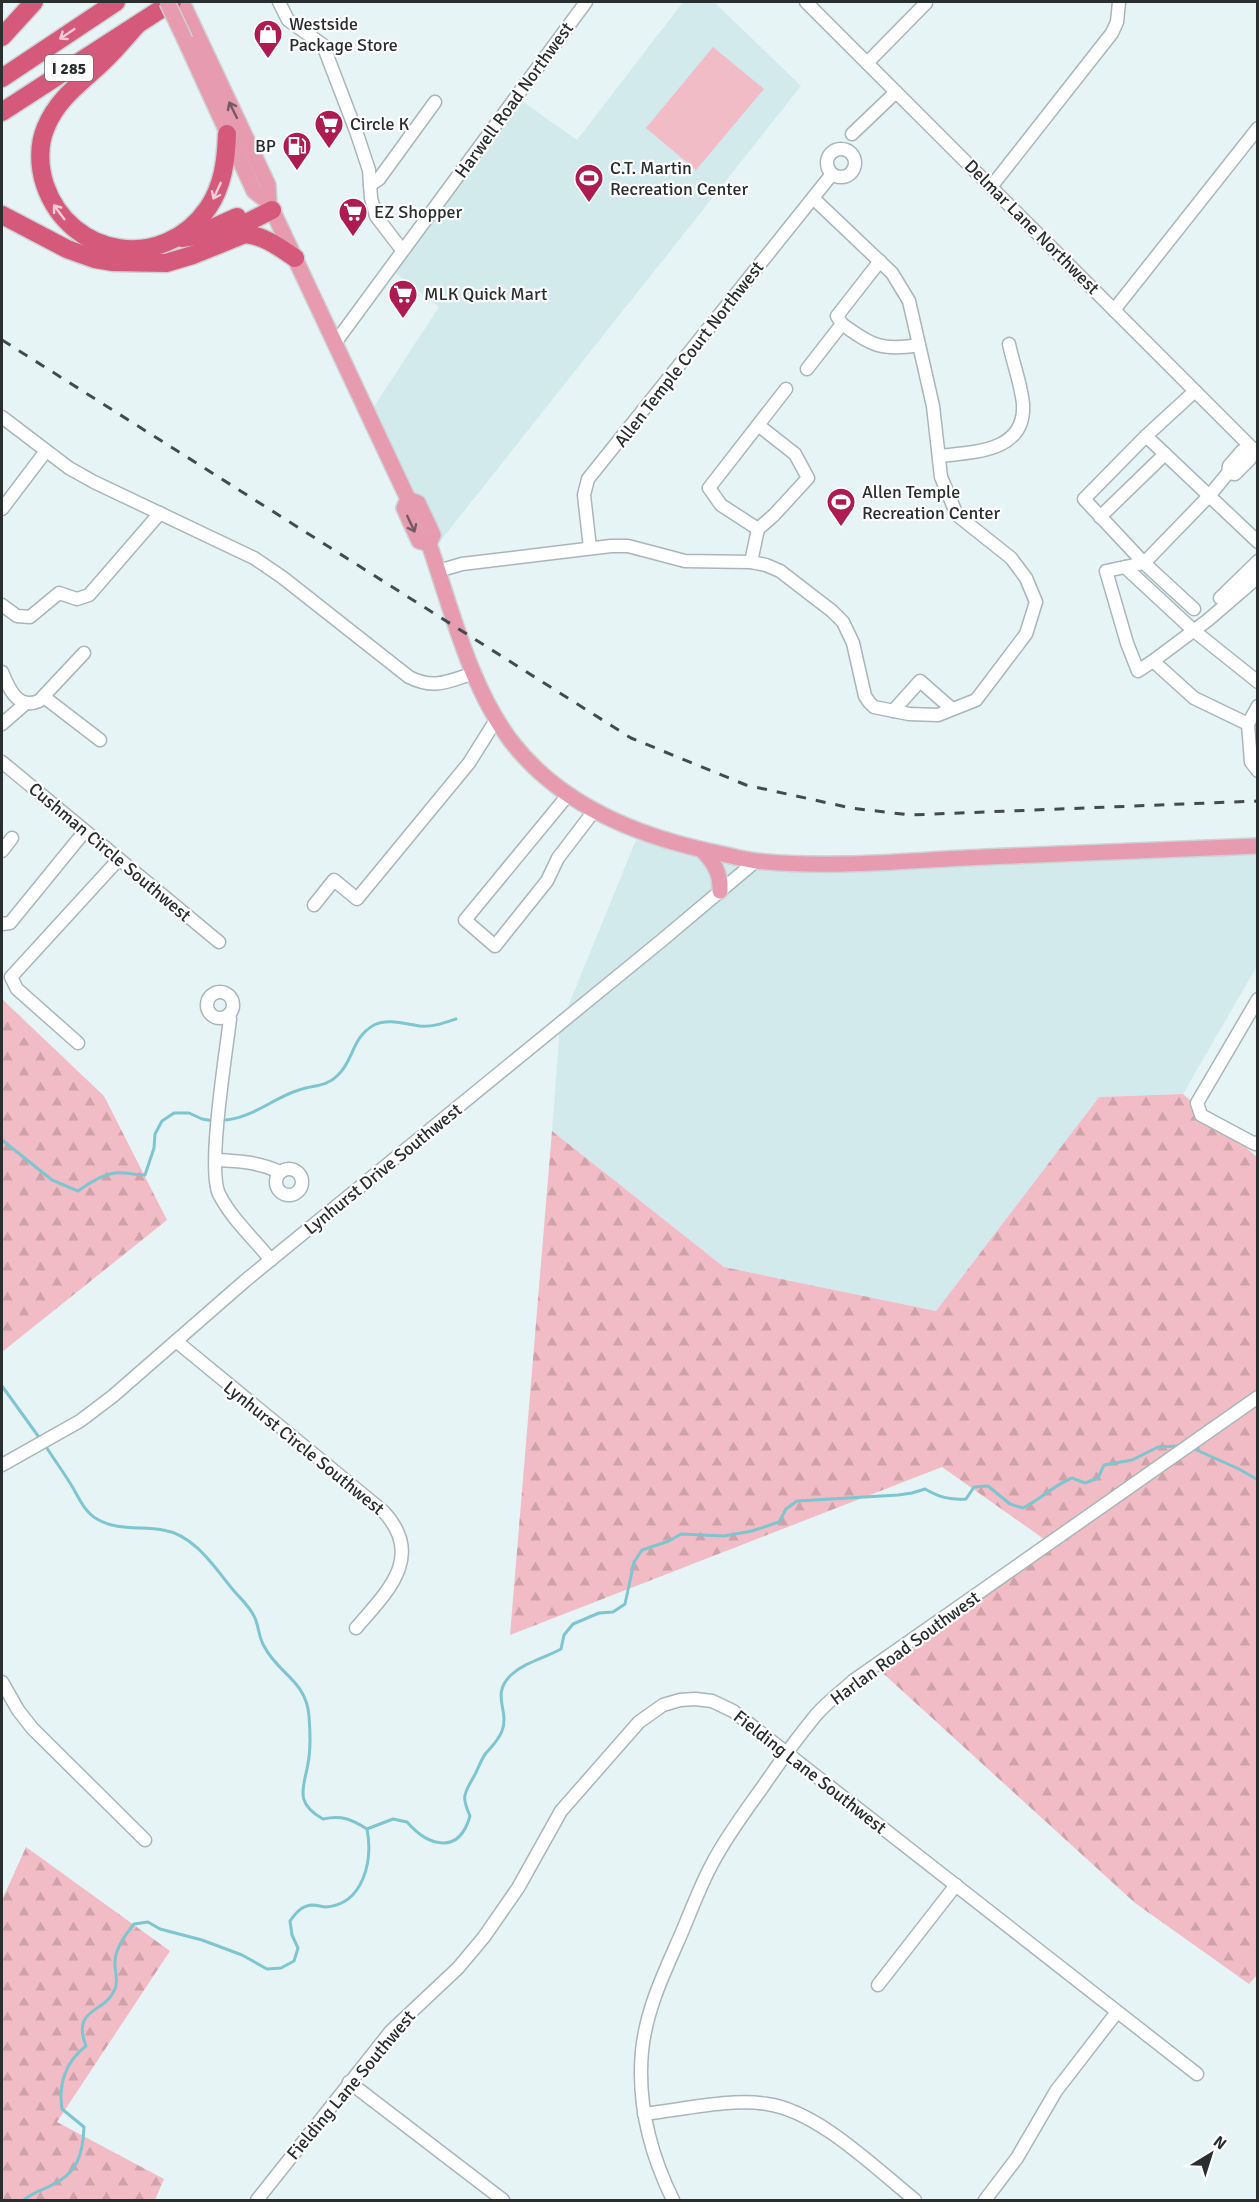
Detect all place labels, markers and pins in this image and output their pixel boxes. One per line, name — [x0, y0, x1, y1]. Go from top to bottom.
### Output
place label: Westside Package Store — [289, 13, 398, 56]
shop icon: Westside Package Store — [252, 18, 284, 60]
supermarket icon: Circle K — [313, 108, 345, 150]
place label: Circle K — [350, 113, 410, 135]
fuel station icon: BP — [281, 130, 313, 172]
place label: BP — [255, 135, 276, 157]
place label: C.T. Martin Recreation Center — [610, 157, 748, 200]
sports icon: C.T. Martin Recreation Center — [573, 162, 605, 204]
supermarket icon: EZ Shopper — [337, 196, 369, 238]
place label: EZ Shopper — [374, 201, 463, 223]
supermarket icon: MLK Quick Mart — [387, 278, 419, 320]
place label: MLK Quick Mart — [424, 283, 547, 305]
place label: Allen Temple Recreation Center — [862, 481, 1000, 524]
sports icon: Allen Temple Recreation Center — [825, 486, 857, 528]

